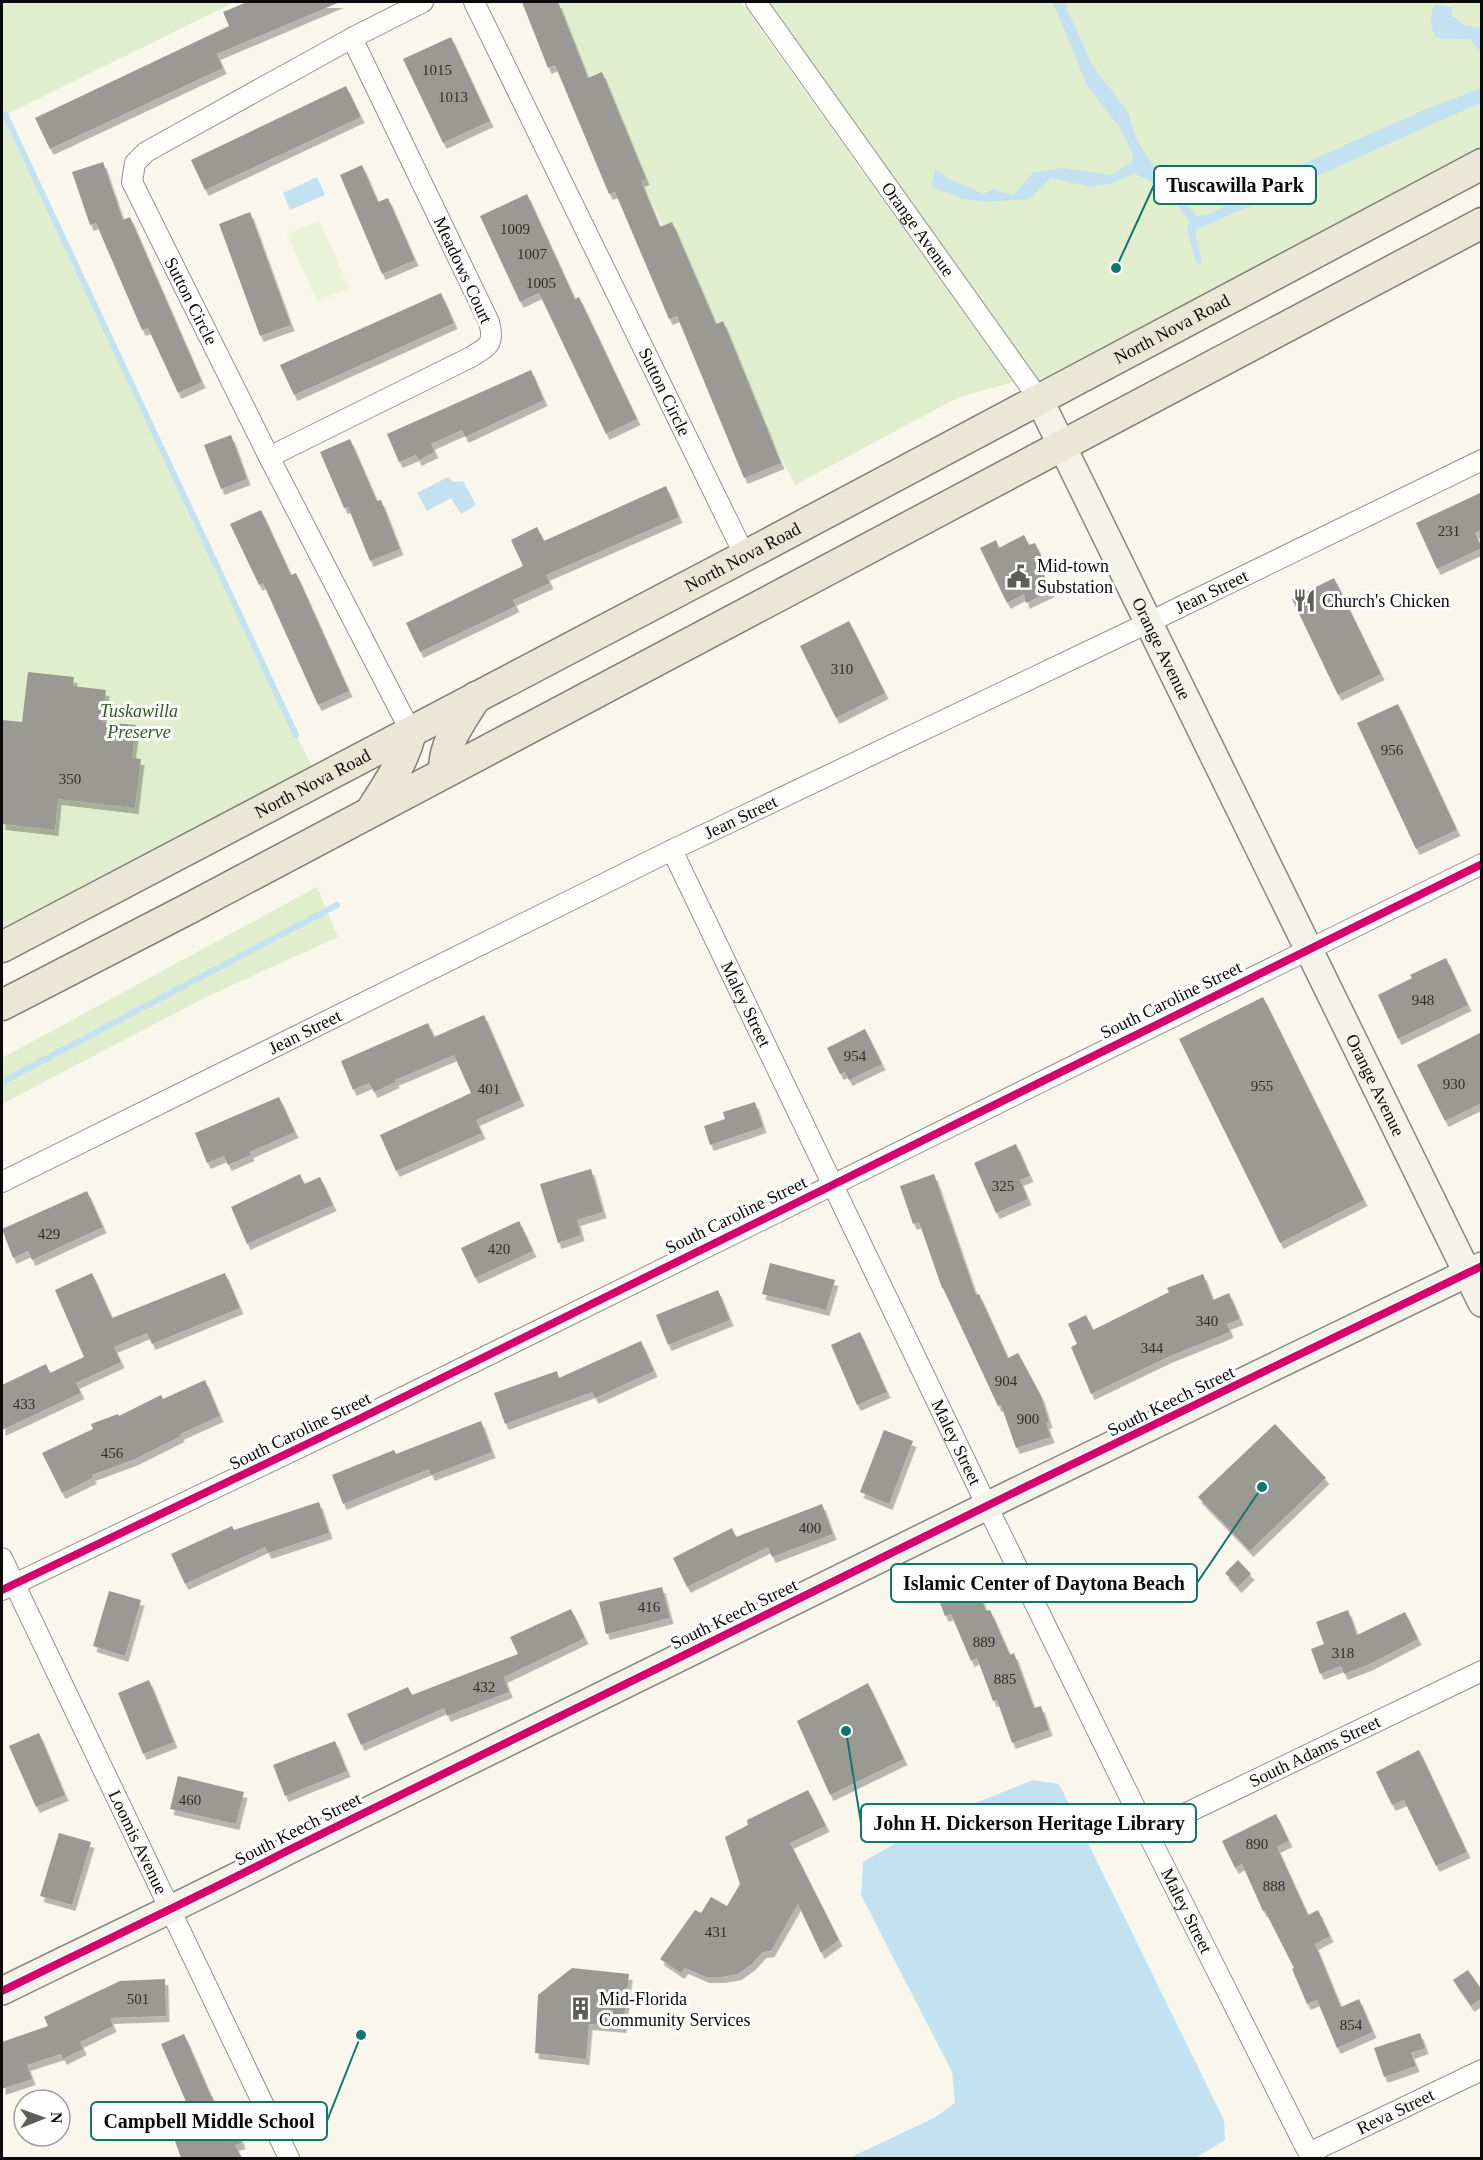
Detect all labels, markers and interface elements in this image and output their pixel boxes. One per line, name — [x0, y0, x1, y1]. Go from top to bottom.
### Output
house number: 1015 — [422, 62, 452, 78]
house number: 1013 — [438, 89, 468, 105]
callout: Tuscawilla Park — [1154, 166, 1316, 204]
text: Tuscawilla Park — [1166, 174, 1305, 196]
street label: Orange Avenue — [878, 178, 958, 280]
street label: Meadows Court — [430, 213, 496, 327]
house number: 1009 — [500, 221, 530, 237]
house number: 1007 — [517, 246, 548, 262]
street label: Sutton Circle — [160, 254, 222, 348]
house number: 1005 — [526, 275, 556, 291]
street label: North Nova Road — [1111, 290, 1233, 368]
street label: Sutton Circle — [635, 345, 695, 439]
street label: North Nova Road — [681, 518, 804, 596]
house number: 231 — [1438, 523, 1460, 539]
place label: Mid-town Substation — [1037, 556, 1113, 597]
public building icon: Mid-town Substation — [1006, 563, 1032, 589]
street label: Jean Street — [1172, 566, 1251, 618]
restaurant icon: Church's Chicken — [1291, 588, 1317, 614]
place label: Church's Chicken — [1322, 591, 1450, 611]
street label: Orange Avenue — [1128, 594, 1195, 703]
house number: 310 — [831, 661, 853, 677]
park label: Tuskawilla Preserve — [100, 701, 178, 742]
house number: 956 — [1381, 742, 1404, 758]
street label: North Nova Road — [251, 745, 374, 822]
house number: 350 — [59, 771, 81, 787]
street label: Jean Street — [701, 791, 781, 843]
street label: South Caroline Street — [1097, 957, 1245, 1043]
street label: Maley Street — [717, 958, 775, 1050]
house number: 948 — [1412, 992, 1434, 1008]
street label: Jean Street — [265, 1006, 344, 1058]
street label: Orange Avenue — [1342, 1031, 1409, 1139]
house number: 954 — [844, 1048, 867, 1064]
house number: 930 — [1443, 1076, 1465, 1092]
house number: 955 — [1251, 1078, 1273, 1094]
house number: 401 — [478, 1081, 500, 1097]
street label: South Caroline Street — [662, 1172, 810, 1258]
house number: 325 — [992, 1178, 1014, 1194]
house number: 429 — [38, 1226, 60, 1242]
house number: 420 — [488, 1241, 510, 1257]
house number: 340 — [1196, 1313, 1218, 1329]
house number: 344 — [1141, 1340, 1164, 1356]
street label: South Keech Street — [1104, 1362, 1238, 1440]
house number: 904 — [995, 1373, 1018, 1389]
street label: South Caroline Street — [226, 1388, 374, 1474]
house number: 433 — [13, 1396, 35, 1412]
street label: Maley Street — [927, 1396, 985, 1488]
house number: 900 — [1017, 1411, 1039, 1427]
house number: 456 — [101, 1445, 124, 1461]
house number: 400 — [799, 1520, 821, 1536]
callout: Islamic Center of Daytona Beach — [891, 1564, 1197, 1602]
text: Islamic Center of Daytona Beach — [903, 1572, 1185, 1595]
street label: South Keech Street — [667, 1575, 801, 1653]
house number: 416 — [638, 1599, 661, 1615]
house number: 889 — [973, 1634, 995, 1650]
house number: 318 — [1332, 1645, 1354, 1661]
house number: 885 — [994, 1671, 1016, 1687]
house number: 432 — [473, 1679, 495, 1695]
street label: South Adams Street — [1246, 1711, 1383, 1791]
street label: Loomis Avenue — [104, 1787, 171, 1898]
street label: South Keech Street — [232, 1789, 364, 1869]
house number: 460 — [179, 1792, 201, 1808]
callout: John H. Dickerson Heritage Library — [861, 1804, 1196, 1842]
text: John H. Dickerson Heritage Library — [873, 1812, 1185, 1835]
house number: 890 — [1246, 1836, 1268, 1852]
street label: Maley Street — [1157, 1865, 1216, 1957]
house number: 888 — [1263, 1878, 1285, 1894]
house number: 431 — [705, 1924, 727, 1940]
place label: Mid-Florida Community Services — [599, 1989, 751, 2030]
house number: 501 — [127, 1991, 149, 2007]
building icon: Mid-Florida Community Services — [568, 1996, 594, 2022]
house number: 854 — [1340, 2017, 1363, 2033]
street label: Reva Street — [1354, 2084, 1438, 2139]
north arrow — [12, 2088, 72, 2148]
callout: Campbell Middle School — [91, 2102, 327, 2140]
text: Campbell Middle School — [103, 2110, 315, 2133]
text: N — [48, 2112, 65, 2124]

